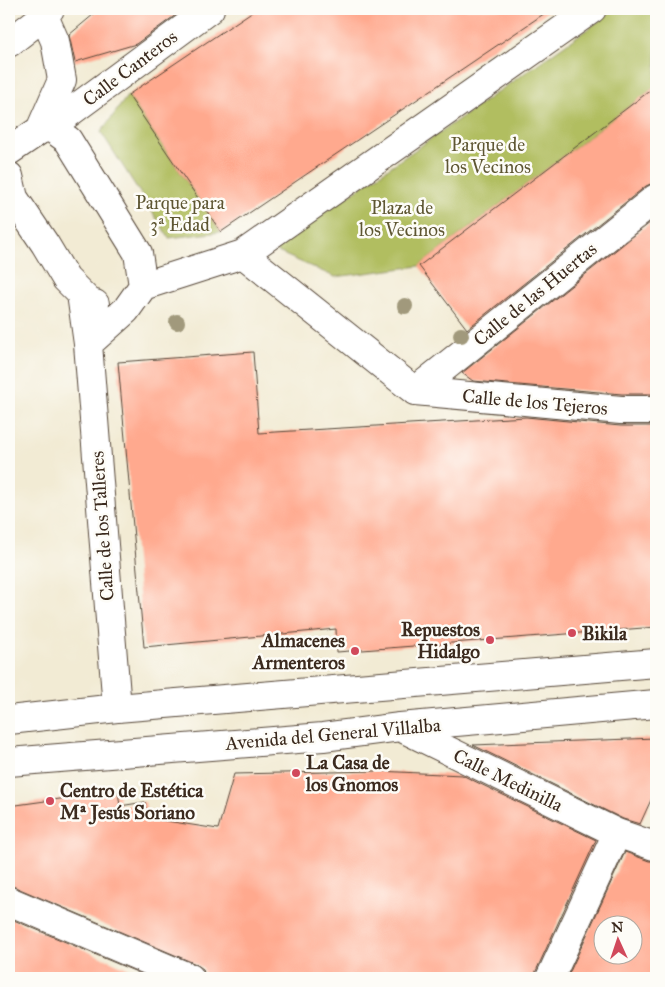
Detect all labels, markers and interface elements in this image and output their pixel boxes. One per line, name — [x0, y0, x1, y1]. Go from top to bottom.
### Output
street label: Calle Canteros — [78, 25, 182, 111]
park label: Parque de los Vecinos — [445, 133, 531, 178]
park label: Parque para 3ª Edad — [135, 191, 226, 236]
park label: Plaza de los Vecinos — [359, 196, 445, 241]
street label: Calle de las Huertas — [469, 237, 601, 351]
street label: Calle de los Tejeros — [461, 384, 609, 420]
street label: Calle de los Talleres — [85, 450, 119, 602]
place label: Repuestos Hidalgo — [401, 618, 480, 664]
place label: Bikila — [582, 622, 628, 645]
marker: Bikila — [566, 627, 578, 639]
place label: Almacenes Armenteros — [251, 629, 345, 674]
marker: Repuestos Hidalgo — [484, 634, 496, 646]
marker: Almacenes Armenteros — [349, 645, 361, 657]
street label: Avenida del General Villalba — [223, 713, 443, 755]
street label: Calle Medinilla — [449, 744, 567, 817]
place label: La Casa de los Gnomos — [305, 751, 398, 796]
marker: La Casa de los Gnomos — [290, 767, 302, 779]
place label: Centro de Estética Mª Jesús Soriano — [60, 779, 204, 825]
marker: Centro de Estética Mª Jesús Soriano — [44, 795, 56, 807]
north arrow — [592, 914, 642, 964]
text: N — [611, 919, 624, 936]

